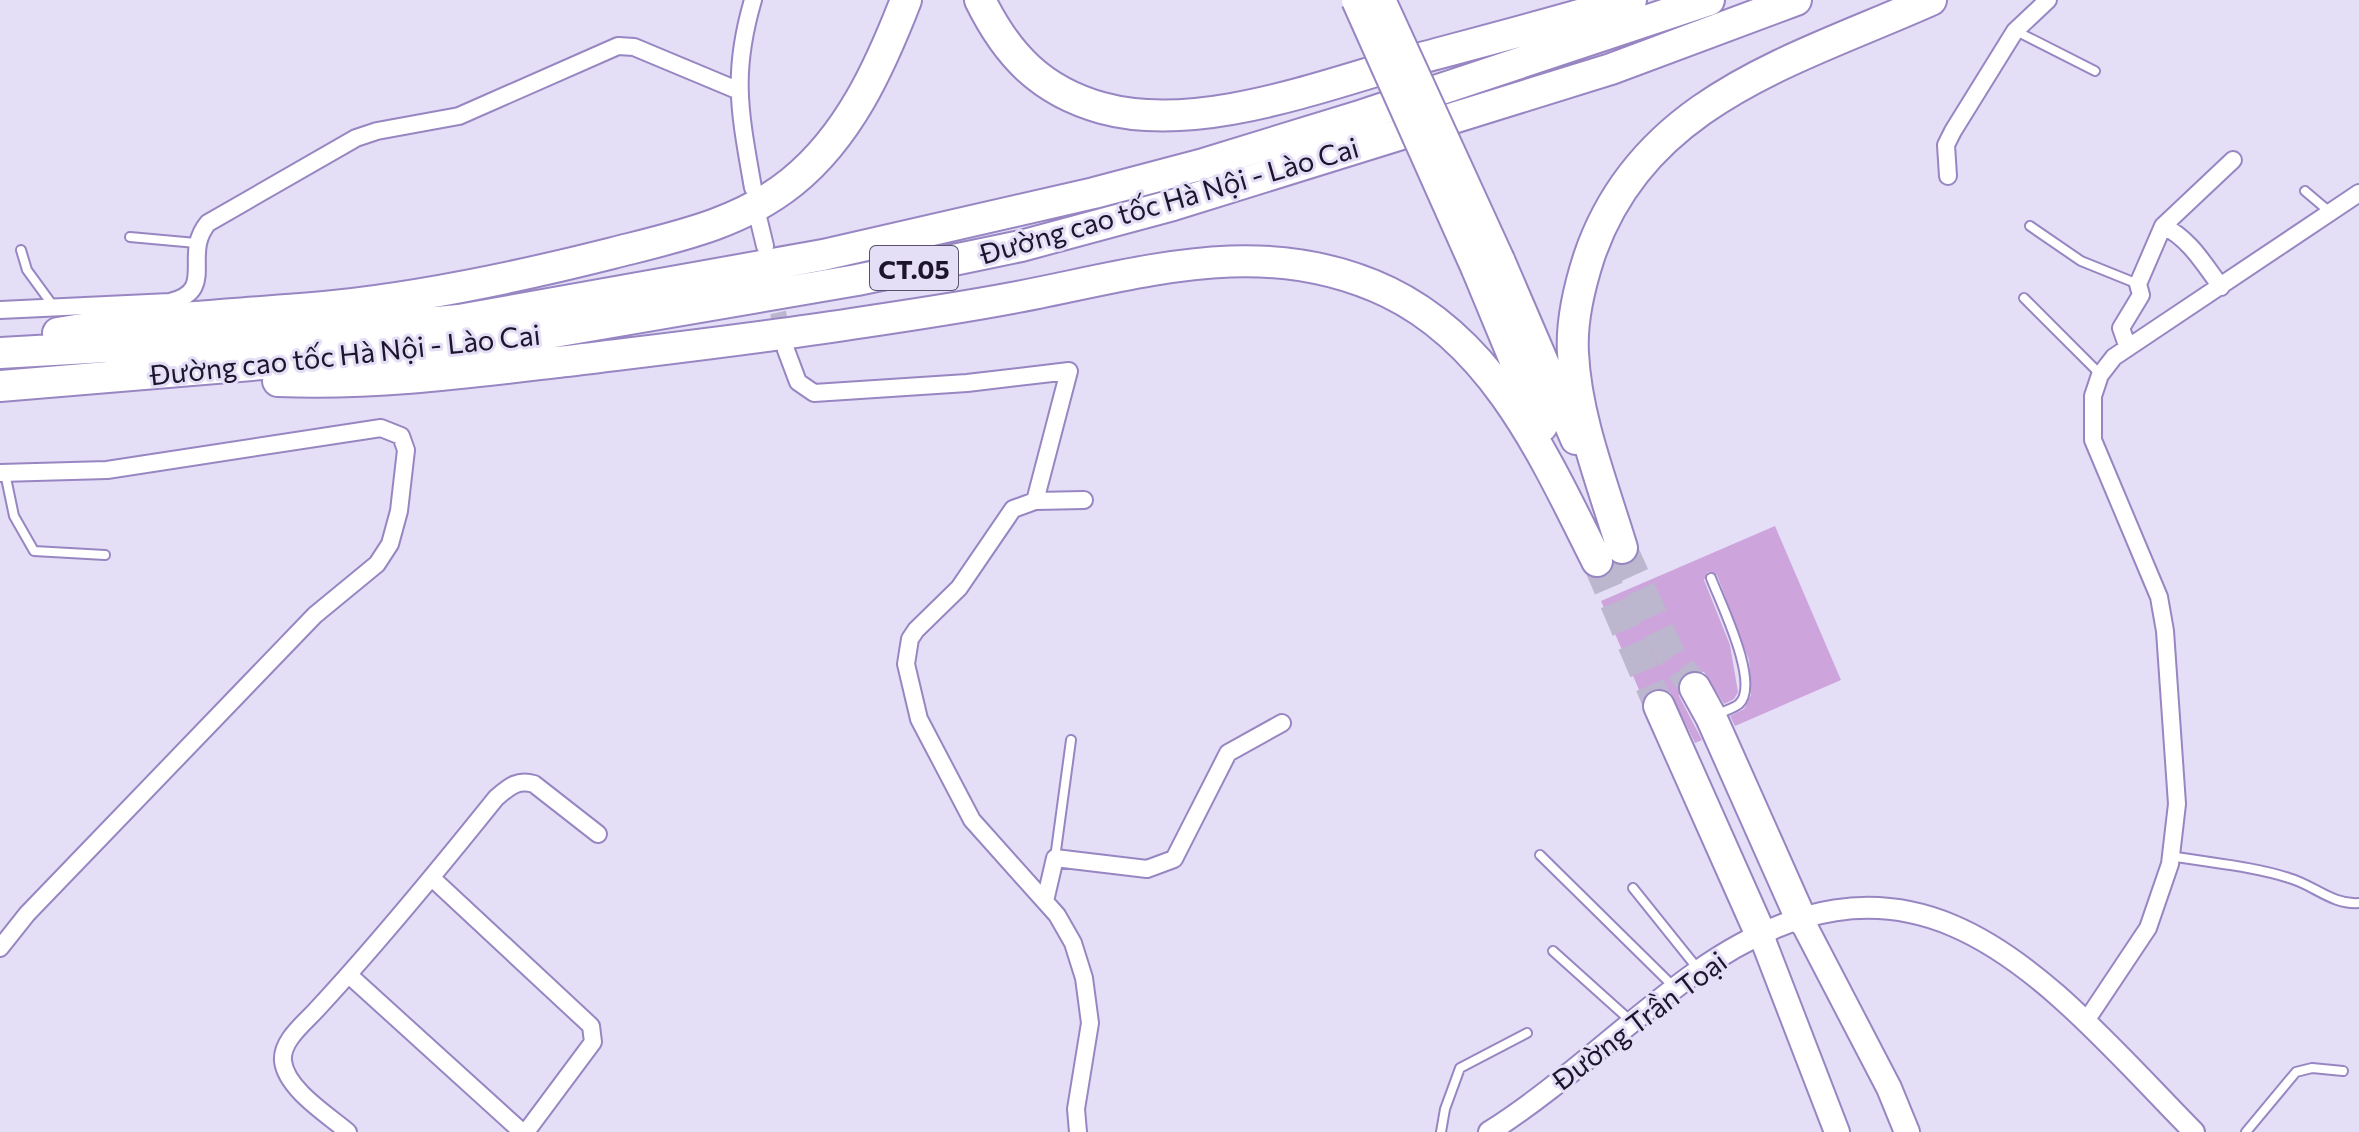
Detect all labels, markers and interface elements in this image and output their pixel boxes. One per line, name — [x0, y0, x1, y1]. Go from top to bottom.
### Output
street label: Đường cao tốc Hà Nội - Lào Cai — [975, 130, 1362, 271]
road number: CT.05 — [870, 246, 958, 290]
street label: Đường cao tốc Hà Nội - Lào Cai — [147, 317, 542, 392]
street label: Đường Trần Toại — [1544, 943, 1733, 1097]

